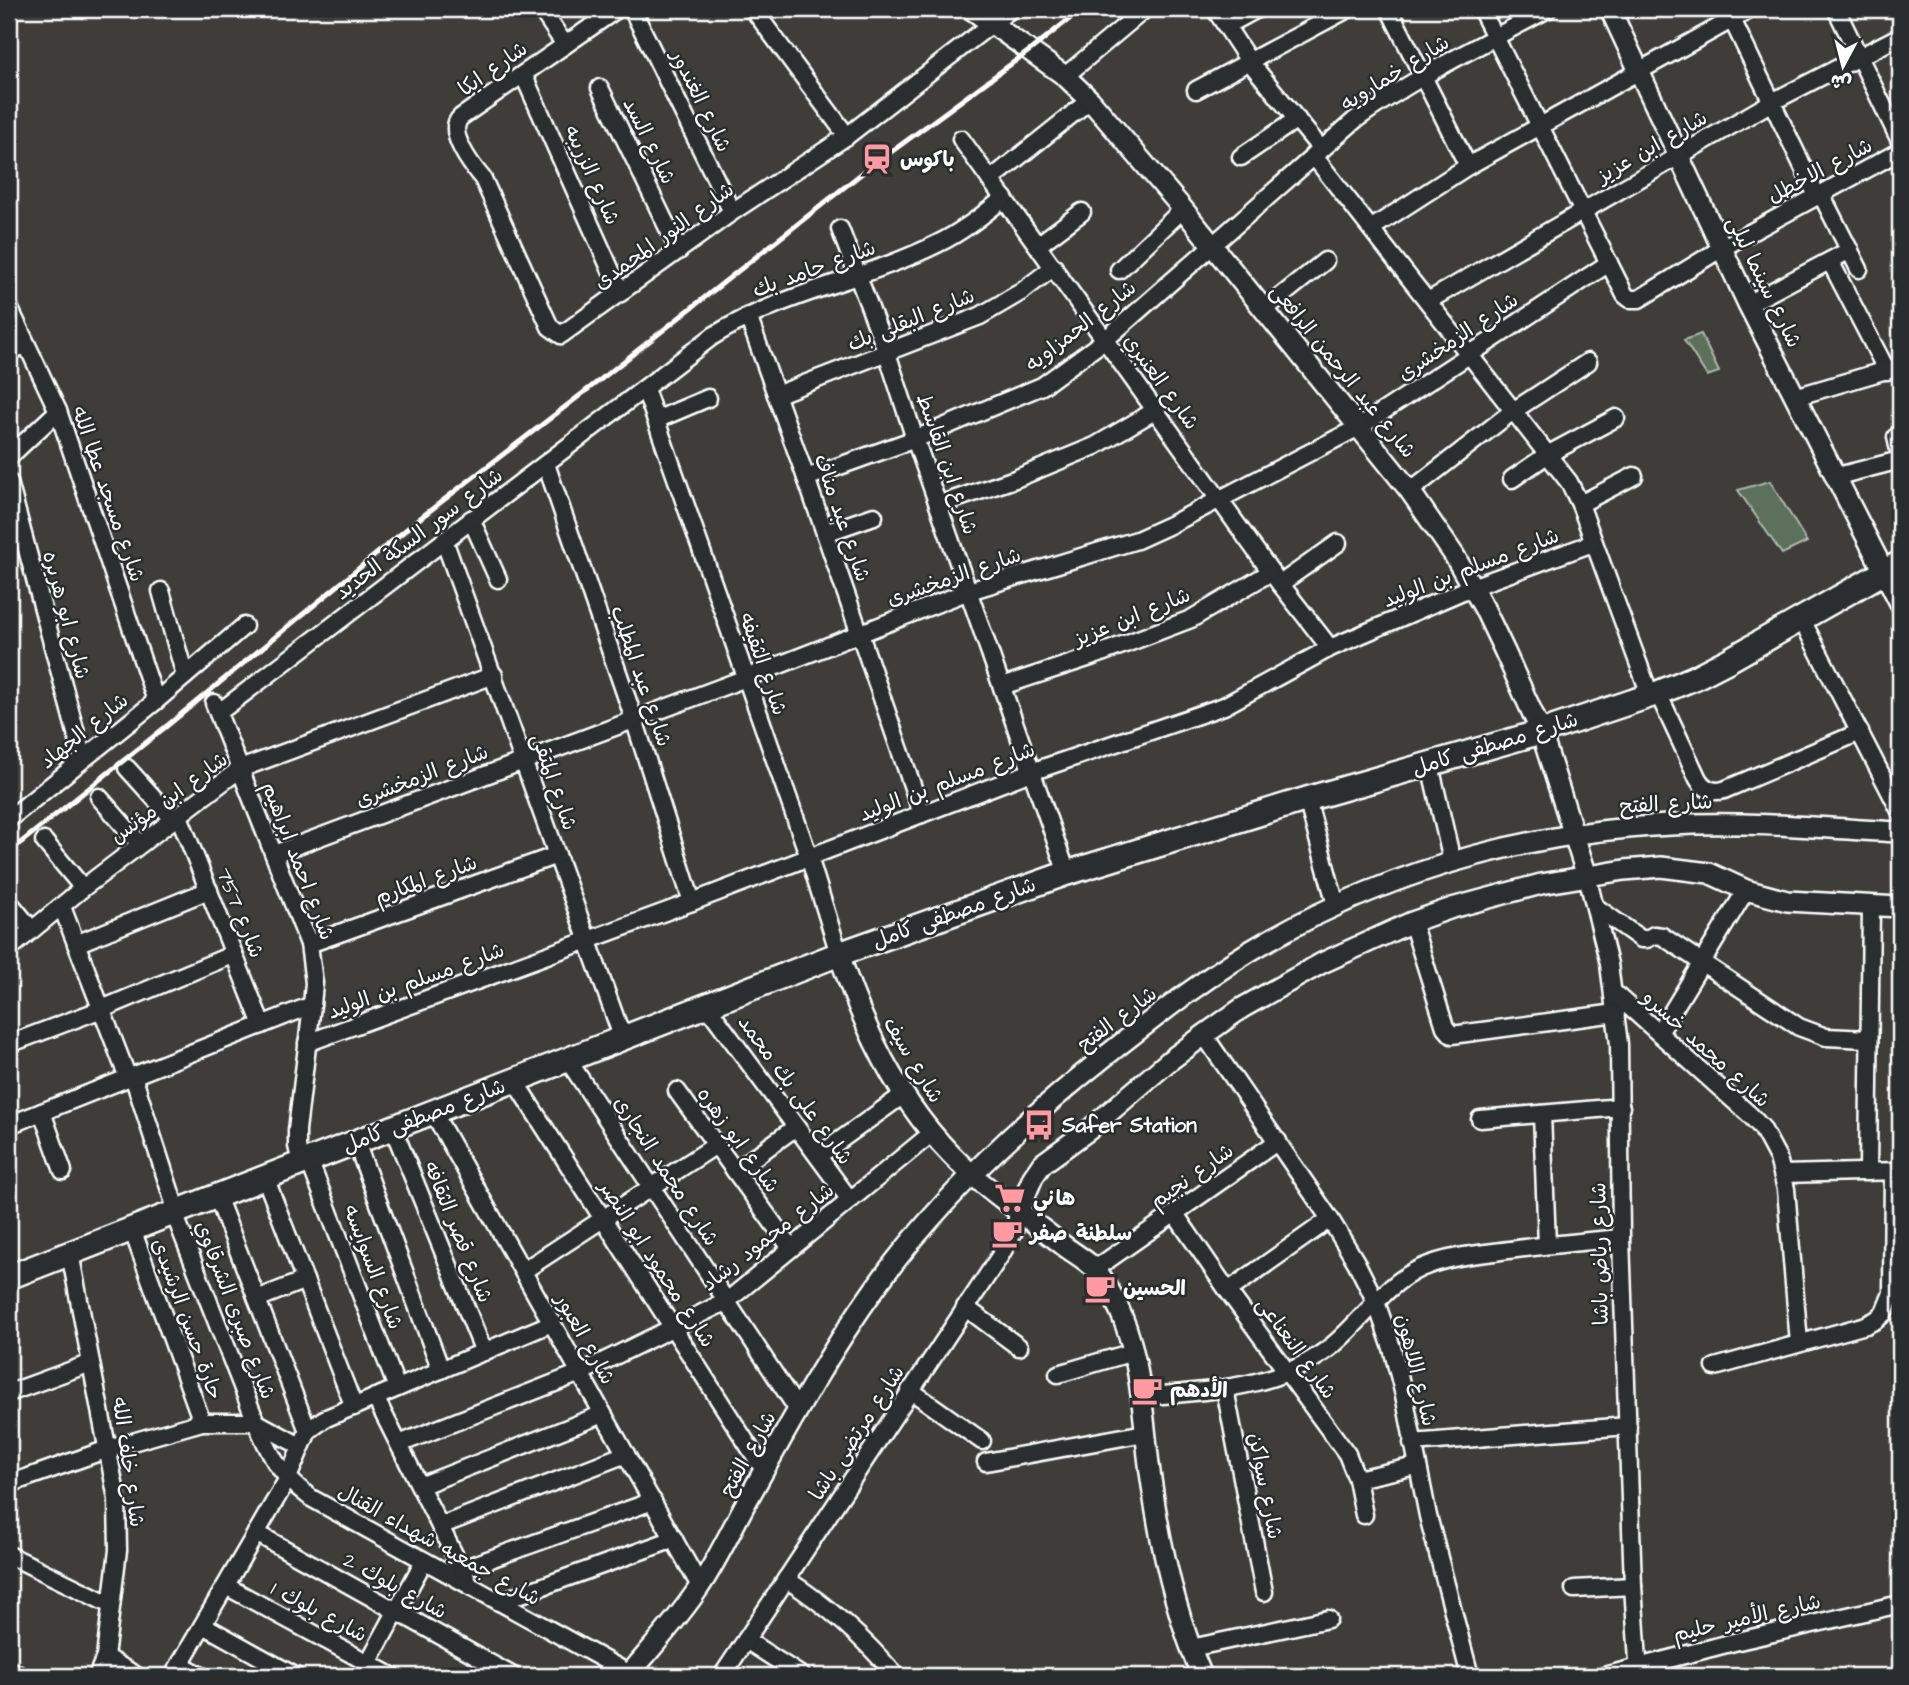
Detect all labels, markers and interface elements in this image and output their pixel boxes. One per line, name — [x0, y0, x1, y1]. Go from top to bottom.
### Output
street label: شارع خمارويه — [1335, 28, 1455, 118]
north arrow — [1808, 32, 1878, 102]
street label: شارع ايكا — [452, 35, 534, 103]
street label: شارع الغندور — [663, 43, 738, 157]
text: ش — [1829, 67, 1853, 96]
street label: شارع السد — [616, 93, 682, 189]
street label: شارع ابن عزيز — [1589, 104, 1713, 191]
street label: شارع الزريبه — [557, 121, 627, 229]
street label: شارع الاخطل — [1762, 131, 1878, 211]
station icon: باكوس — [860, 142, 894, 176]
place label: باكوس — [900, 145, 955, 174]
street label: شارع النور المحمدى — [588, 175, 740, 297]
street label: شارع سينما ليلى — [1720, 211, 1808, 353]
street label: شارع حامد بك — [748, 233, 880, 305]
street label: شارع الحمزاويه — [1019, 273, 1143, 379]
street label: شارع عبد الرحمن الرافعى — [1263, 277, 1423, 465]
street label: شارع البقلى بك — [843, 281, 979, 359]
street label: شارع الزمخشرى — [1392, 286, 1524, 388]
street label: شارع العنبري — [1116, 328, 1206, 436]
street label: شارع ابن القاسط — [909, 389, 985, 539]
street label: شارع مسجد عطا الله — [64, 402, 152, 586]
street label: شارع عبد مناف — [807, 450, 877, 586]
street label: شارع سور السكة الحديد — [329, 461, 509, 607]
street label: شارع مسلم بن الوليد — [1379, 521, 1564, 616]
street label: شارع الزمخشرى — [883, 540, 1025, 614]
street label: شارع ابو هريره — [35, 548, 97, 682]
street label: شارع ابن عزيز — [1067, 580, 1195, 654]
street label: شارع عبد المطلب — [603, 602, 679, 750]
street label: شارع الثقيفه — [732, 609, 794, 719]
street label: شارع الجهاد — [33, 686, 135, 776]
street label: شارع مصطفى كامل — [1408, 705, 1582, 783]
street label: شارع المتقى — [524, 730, 584, 834]
street label: شارع مسلم بن الوليد — [855, 735, 1040, 830]
street label: شارع الزمخشرى — [351, 737, 493, 815]
street label: شارع ابن مؤنس — [104, 745, 234, 851]
street label: شارع احمد ابراهيم — [254, 778, 341, 945]
street label: شارع الفتح — [1619, 787, 1713, 821]
street label: شارع المكارم — [371, 848, 482, 913]
street label: شارع 757 — [209, 864, 271, 962]
street label: شارع مصطفى كامل — [868, 870, 1040, 956]
street label: شارع مسلم بن الوليد — [323, 936, 509, 1027]
street label: شارع الفتح — [1071, 979, 1163, 1059]
street label: شارع محمد خسرو — [1634, 982, 1776, 1114]
street label: شارع على بك محمد — [731, 1009, 859, 1171]
street label: شارع سيف — [876, 1012, 950, 1108]
street label: شارع مصطفى كامل — [338, 1072, 510, 1160]
street label: شارع ابو زهره — [690, 1081, 786, 1199]
street label: شارع محمد النجارى — [607, 1090, 725, 1252]
bus stop icon: Safer Station — [1022, 1108, 1056, 1142]
place label: Safer Station — [1061, 1111, 1197, 1140]
street label: شارع نجيم — [1144, 1137, 1240, 1216]
street label: شارع قصر الثقافه — [416, 1157, 500, 1307]
street label: شارع محمود ابو النصر — [591, 1173, 722, 1353]
street label: شارع محمود رشاد — [696, 1176, 840, 1298]
supermarket icon: هاني — [993, 1181, 1027, 1215]
street label: شارع رياض باشا — [1584, 1182, 1616, 1326]
place label: هاني — [1033, 1184, 1076, 1217]
street label: شارع السوايسه — [336, 1201, 410, 1333]
cafe icon: سلطنة صفر — [990, 1216, 1024, 1250]
street label: شارع صبرى الشرقاوي — [188, 1217, 282, 1403]
place label: سلطنة صفر — [1028, 1219, 1132, 1248]
street label: حارة حسن الرشيدى — [144, 1234, 230, 1404]
cafe icon: الحسين — [1083, 1271, 1117, 1305]
place label: الحسين — [1123, 1274, 1186, 1303]
street label: شارع العبور — [547, 1286, 622, 1390]
street label: شارع النعناعى — [1249, 1291, 1343, 1405]
street label: شارع اللاهون — [1388, 1311, 1444, 1429]
street label: شارع مرتضى باشا — [802, 1360, 912, 1506]
cafe icon: الأدهم — [1130, 1373, 1164, 1407]
place label: الأدهم — [1170, 1376, 1228, 1406]
street label: شارع خلف الله — [105, 1395, 151, 1529]
street label: شارع الفتح — [713, 1406, 783, 1502]
street label: شارع سواكن — [1240, 1430, 1290, 1542]
street label: شارع جمعيه شهداء القنال — [332, 1477, 546, 1613]
street label: شارع بلوك 2 — [338, 1546, 452, 1626]
street label: شارع بلوك 1 — [266, 1574, 372, 1650]
street label: شارع الأمير حليم — [1670, 1587, 1824, 1650]

